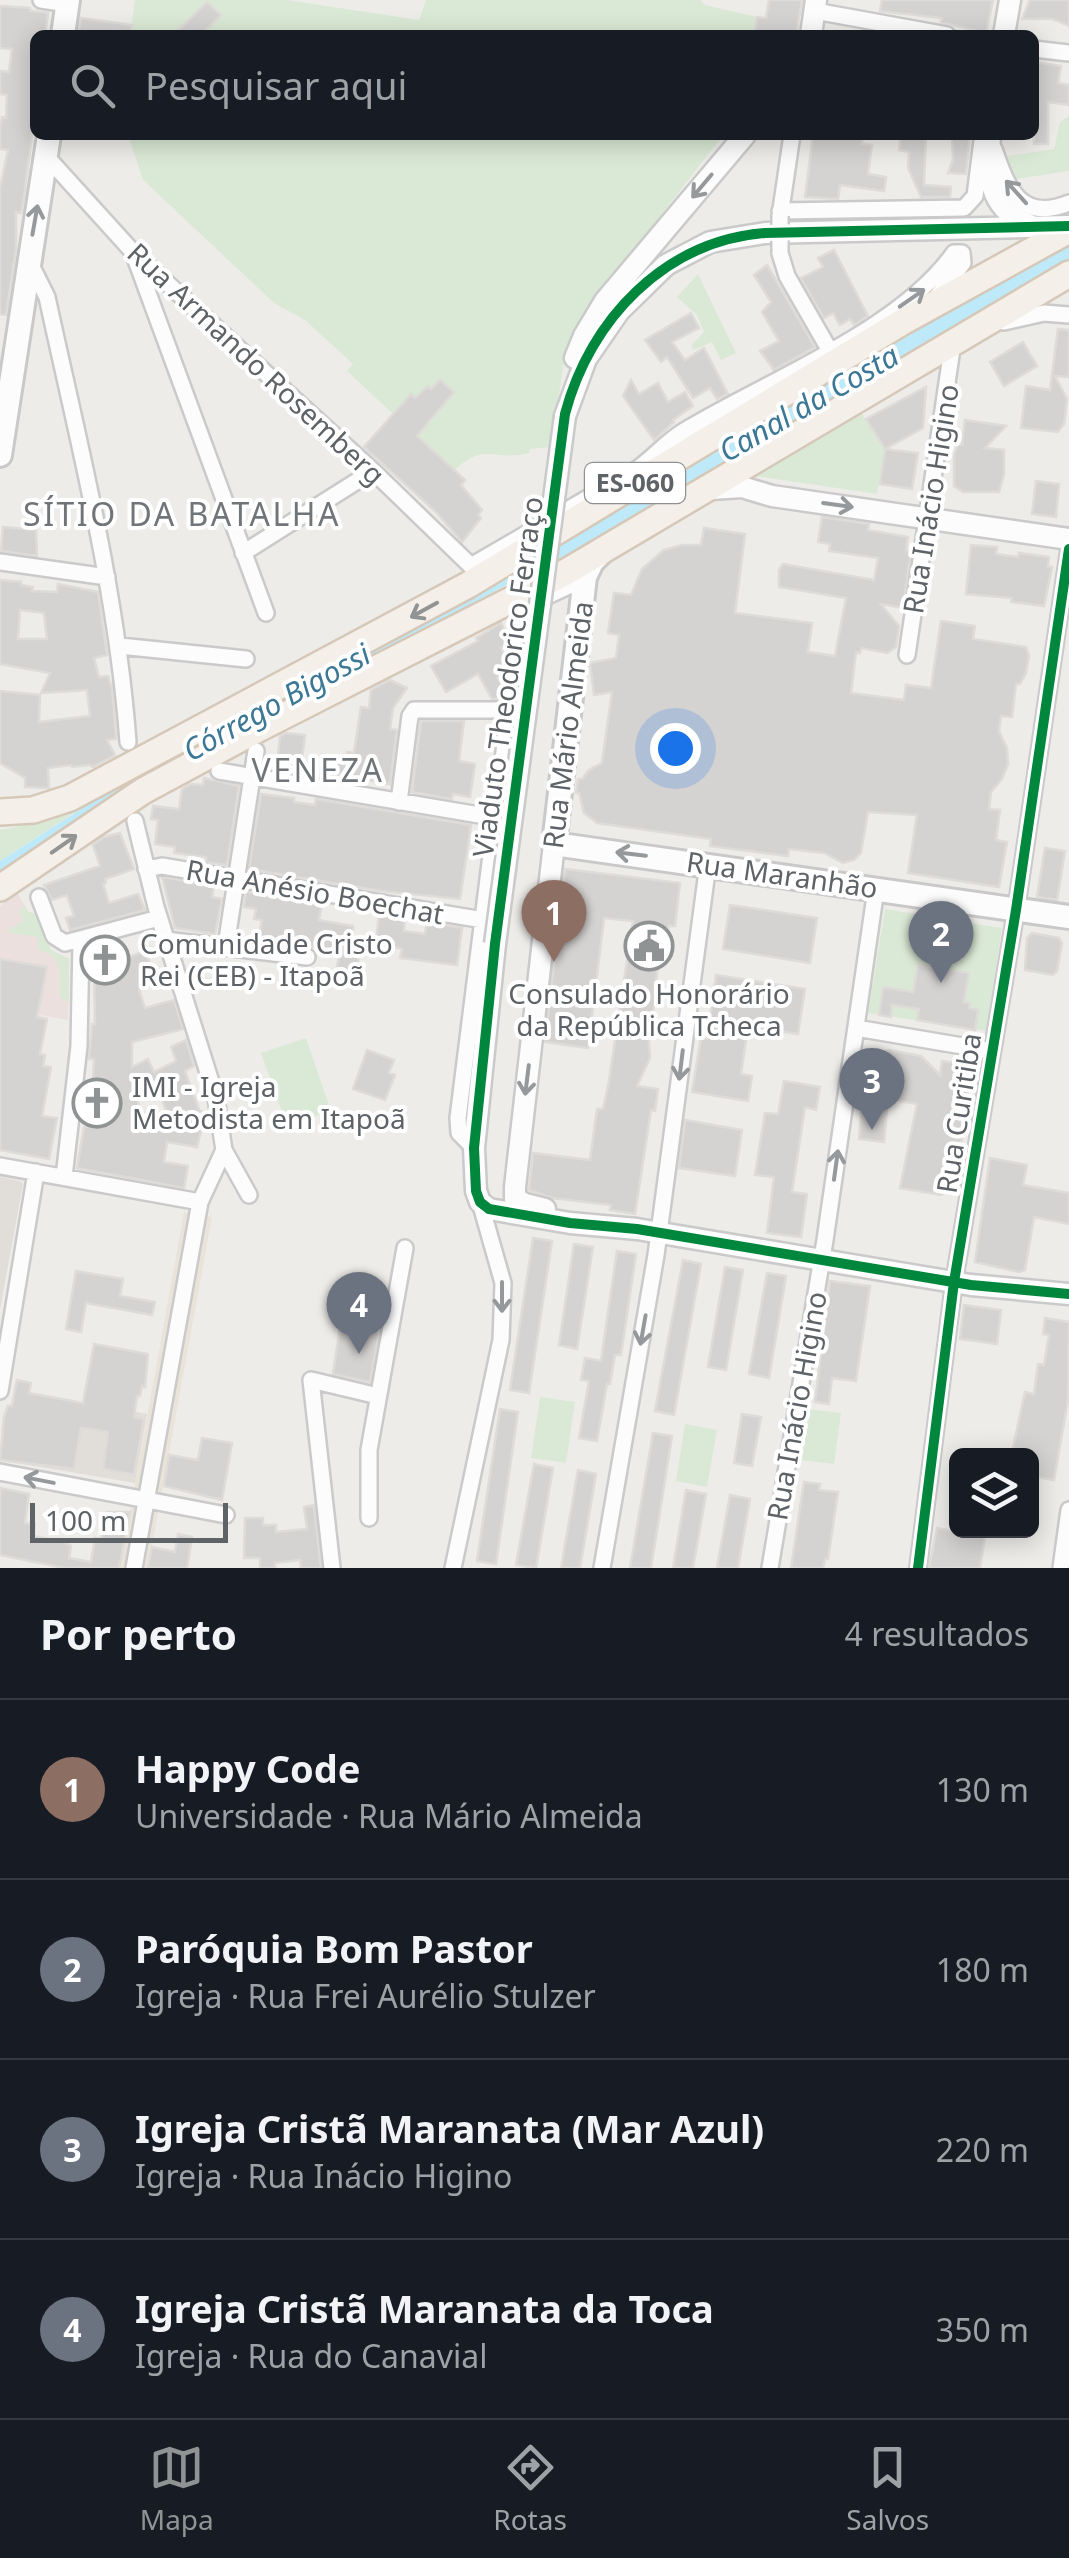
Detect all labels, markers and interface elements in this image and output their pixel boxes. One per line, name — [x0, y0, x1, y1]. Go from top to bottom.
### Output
search box — [30, 30, 1039, 140]
icon: search — [65, 58, 120, 113]
text: Pesquisar aqui — [145, 59, 407, 111]
one-way arrow — [691, 173, 713, 199]
one-way arrow — [1004, 180, 1027, 205]
one-way arrow — [26, 204, 45, 237]
street label: Rua Armando Rosemberg — [120, 234, 394, 493]
one-way arrow — [898, 288, 925, 309]
water label: Canal da Costa — [711, 335, 906, 471]
street label: Rua Inácio Higino — [893, 381, 967, 616]
road number: ES-060 — [585, 463, 685, 503]
district label: SÍTIO DA BATALHA — [23, 492, 341, 535]
street label: Viaduto Theodorico Ferraço — [463, 494, 551, 860]
one-way arrow — [821, 497, 854, 515]
street label: Rua Mário Almeida — [533, 599, 601, 851]
one-way arrow — [409, 600, 439, 620]
water label: Córrego Bigossi — [175, 633, 378, 770]
your location — [650, 723, 701, 774]
district label: VENEZA — [252, 748, 384, 791]
one-way arrow — [50, 834, 77, 855]
street label: Rua Maranhão — [684, 842, 880, 906]
one-way arrow — [615, 845, 648, 863]
street label: Rua Anésio Boechat — [183, 850, 447, 932]
pin: 1 — [522, 880, 586, 962]
pin: 2 — [908, 900, 974, 983]
public building icon: Consulado Honorário da República Tcheca — [623, 920, 675, 972]
place label: Comunidade Cristo Rei (CEB) - Itapoã — [140, 924, 393, 994]
church icon: Comunidade Cristo Rei (CEB) - Itapoã — [79, 934, 131, 986]
place label: Consulado Honorário da República Tcheca — [508, 974, 790, 1044]
street label: Rua Curitiba — [927, 1030, 989, 1196]
one-way arrow — [672, 1048, 690, 1081]
pin: 3 — [840, 1048, 904, 1130]
one-way arrow — [517, 1063, 536, 1096]
place label: IMI - Igreja Metodista em Itapoã — [132, 1067, 406, 1137]
church icon: IMI - Igreja Metodista em Itapoã — [71, 1077, 123, 1129]
one-way arrow — [828, 1150, 846, 1182]
pin: 4 — [326, 1272, 392, 1354]
one-way arrow — [492, 1280, 512, 1312]
street label: Rua Inácio Higino — [757, 1288, 835, 1523]
one-way arrow — [633, 1313, 652, 1346]
map controls — [949, 1448, 1039, 1538]
button: layers — [949, 1448, 1039, 1538]
one-way arrow — [23, 1469, 55, 1488]
scale bar — [30, 1498, 228, 1542]
text: 100 m — [45, 1501, 127, 1539]
text: Por perto — [40, 1605, 237, 1662]
text: 4 resultados — [845, 1612, 1029, 1655]
text: Happy Code — [135, 1742, 361, 1794]
text: 1 — [63, 1768, 82, 1811]
text: 130 m — [936, 1768, 1029, 1811]
text: Universidade · Rua Mário Almeida — [135, 1794, 643, 1837]
text: Paróquia Bom Pastor — [135, 1922, 533, 1974]
text: 2 — [63, 1948, 82, 1991]
text: 180 m — [936, 1948, 1029, 1991]
text: Igreja · Rua Frei Aurélio Stulzer — [135, 1974, 596, 2017]
text: Igreja Cristã Maranata (Mar Azul) — [135, 2102, 764, 2154]
text: 3 — [63, 2128, 82, 2171]
text: 220 m — [936, 2128, 1029, 2171]
text: Igreja · Rua Inácio Higino — [135, 2154, 512, 2197]
text: Igreja Cristã Maranata da Toca — [135, 2282, 714, 2334]
text: 4 — [63, 2308, 82, 2351]
text: 350 m — [936, 2308, 1029, 2351]
text: Igreja · Rua do Canavial — [135, 2334, 488, 2377]
tab: Mapa — [140, 2440, 214, 2538]
tab: Rotas — [493, 2440, 567, 2538]
tab: Salvos — [846, 2440, 929, 2538]

